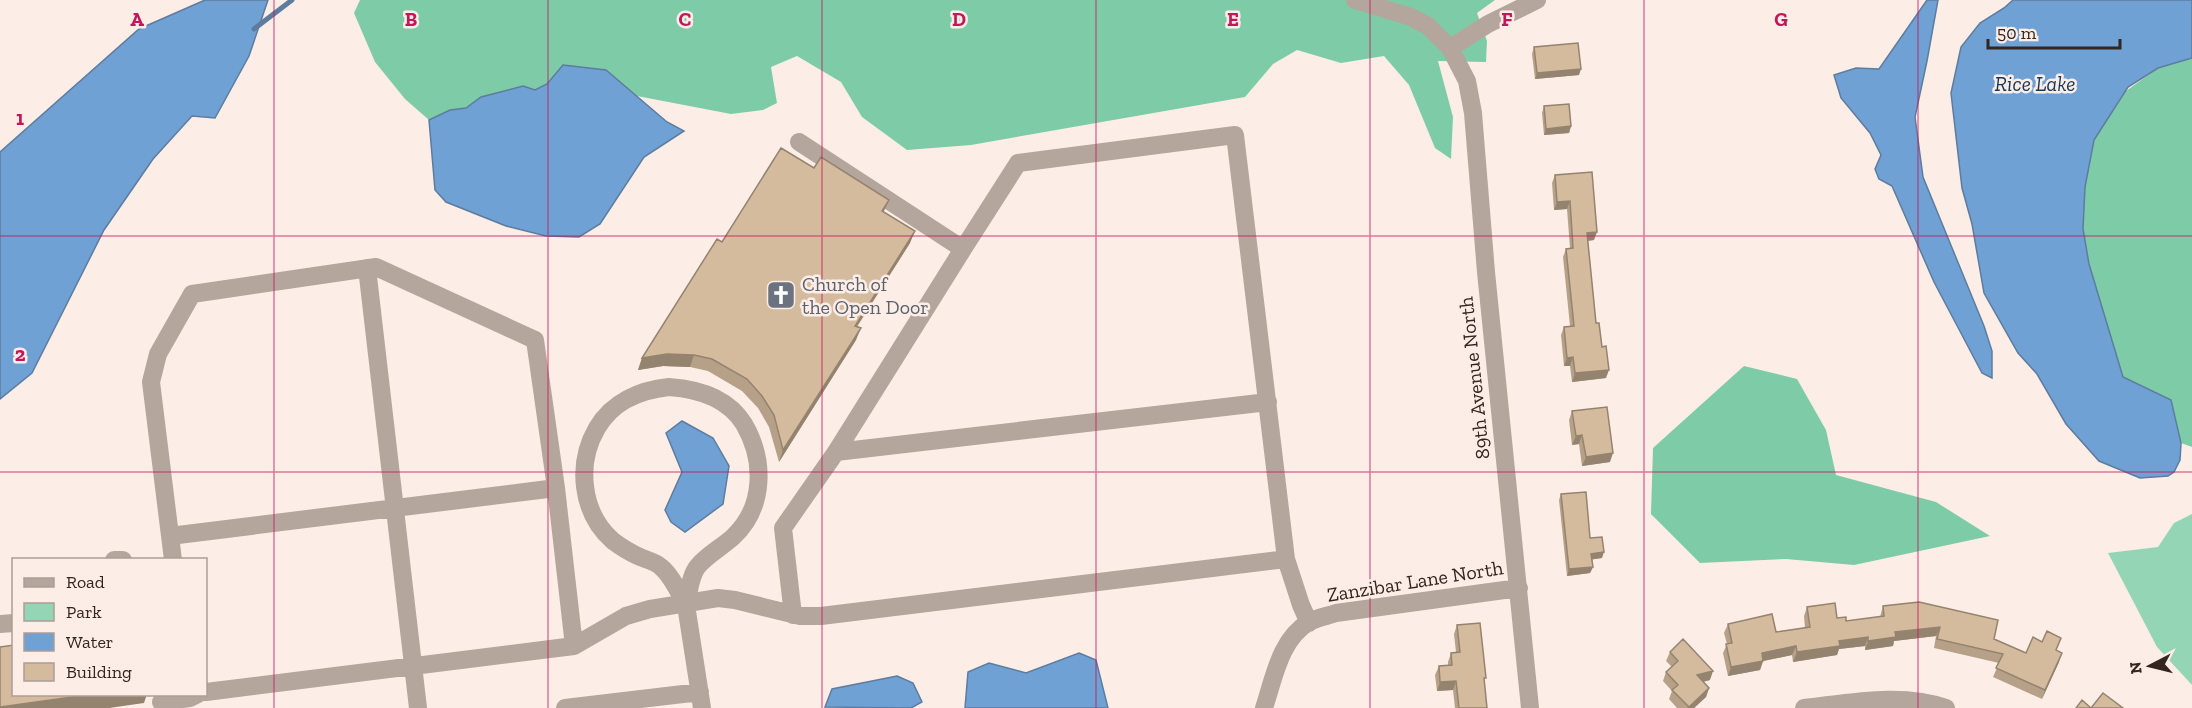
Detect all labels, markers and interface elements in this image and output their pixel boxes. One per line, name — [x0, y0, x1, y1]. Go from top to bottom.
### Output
text: A — [130, 7, 144, 31]
text: B — [405, 7, 417, 31]
text: C — [679, 7, 692, 31]
text: D — [952, 7, 966, 31]
text: E — [1227, 7, 1239, 31]
text: F — [1501, 7, 1513, 31]
text: G — [1774, 7, 1788, 31]
scale bar — [1988, 12, 2120, 50]
text: 50 m — [1997, 22, 2037, 44]
water label: Rice Lake — [1995, 71, 2075, 96]
text: 1 — [16, 106, 24, 130]
place label: Church of the Open Door — [802, 272, 929, 319]
church icon: Church of the Open Door — [765, 279, 797, 311]
street label: 89th Avenue North — [1453, 295, 1494, 460]
text: 2 — [15, 342, 26, 366]
street label: Zanzibar Lane North — [1325, 555, 1506, 607]
legend — [12, 558, 207, 696]
text: Road — [66, 571, 105, 593]
text: Park — [66, 601, 102, 623]
text: Water — [66, 631, 113, 653]
north arrow — [2120, 636, 2180, 696]
text: Building — [66, 661, 132, 683]
text: N — [2125, 661, 2146, 675]

